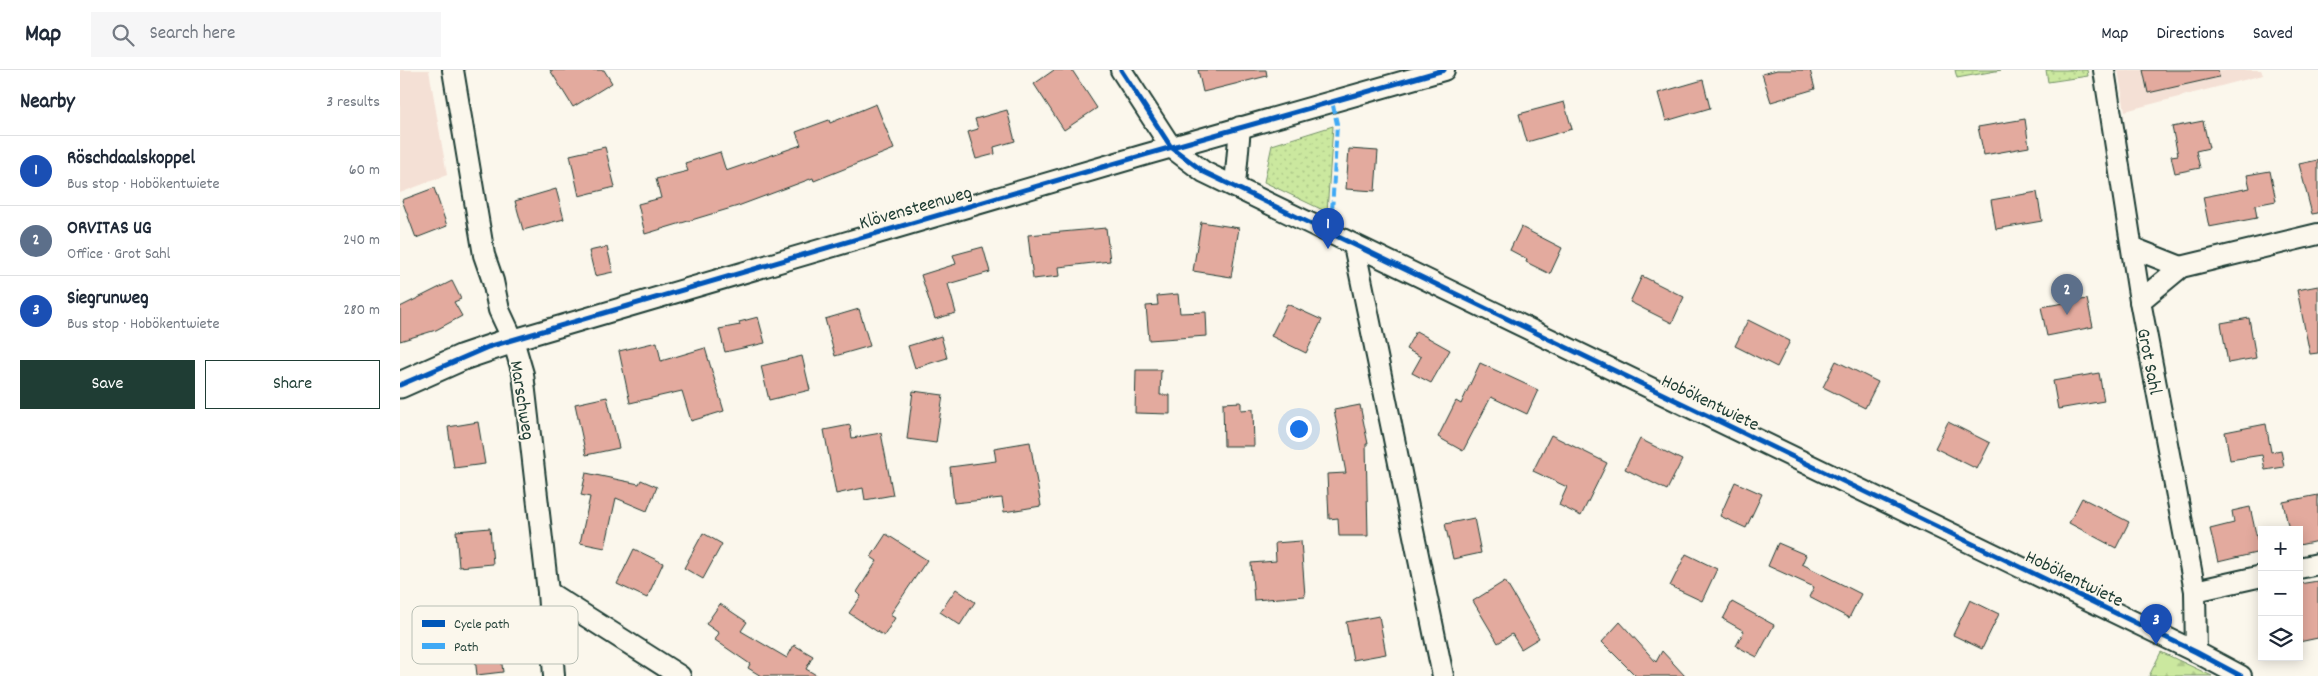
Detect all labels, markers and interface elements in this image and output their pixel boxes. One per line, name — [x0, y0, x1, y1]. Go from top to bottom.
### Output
search box — [91, 12, 441, 57]
text: Map — [25, 18, 61, 52]
icon: search — [109, 21, 137, 49]
text: Search here — [149, 21, 235, 48]
text: Map — [2101, 22, 2128, 47]
text: Directions — [2156, 22, 2225, 47]
text: Saved — [2253, 22, 2293, 47]
text: Nearby — [20, 88, 75, 118]
text: 3 results — [326, 91, 380, 114]
text: Röschdaalskoppel — [67, 146, 195, 173]
text: 1 — [34, 159, 38, 182]
text: 60 m — [349, 159, 380, 182]
text: Bus stop · Hobökentwiete — [67, 173, 219, 196]
street label: Klövensteenweg — [856, 180, 976, 238]
pin: 1 — [1312, 208, 1344, 249]
text: ORVITAS UG — [67, 216, 152, 243]
text: 2 — [33, 229, 40, 252]
text: 240 m — [343, 229, 380, 252]
text: Office · Grot Sahl — [67, 243, 170, 266]
pin: 2 — [2051, 274, 2083, 315]
text: Siegrunweg — [67, 286, 148, 313]
text: 3 — [32, 299, 40, 322]
text: 280 m — [343, 299, 380, 322]
text: Bus stop · Hobökentwiete — [67, 313, 219, 336]
street label: Grot Sahl — [2128, 326, 2167, 398]
street label: Marschweg — [501, 359, 540, 442]
button: Save — [20, 360, 195, 409]
button: Share — [205, 360, 380, 409]
street label: Hobökentwiete — [1656, 369, 1763, 440]
your location — [1286, 416, 1312, 442]
map controls — [2258, 526, 2303, 661]
button: + — [2258, 526, 2303, 571]
street label: Hobökentwiete — [2020, 545, 2127, 616]
button: − — [2258, 571, 2303, 616]
pin: 3 — [2140, 604, 2172, 645]
legend — [412, 606, 578, 664]
text: Cycle path — [454, 615, 510, 635]
button: layers — [2258, 616, 2303, 661]
text: Path — [454, 638, 479, 658]

